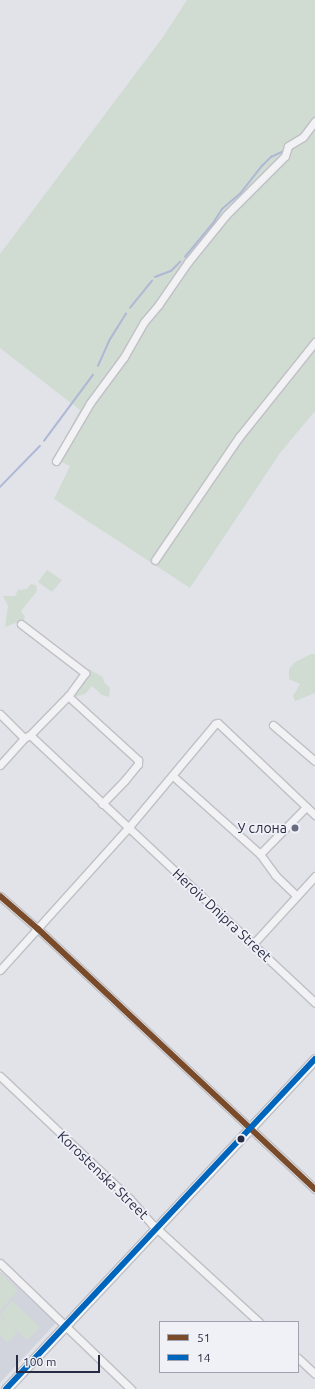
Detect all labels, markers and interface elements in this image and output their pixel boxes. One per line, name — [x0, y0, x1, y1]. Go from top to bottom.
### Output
place label: У слона — [237, 820, 287, 836]
marker: У слона — [290, 823, 300, 833]
street label: Heroiv Dnipra Street — [169, 865, 275, 965]
street label: Korostenska Street — [54, 1127, 152, 1223]
unlabelled marker — [236, 1134, 246, 1144]
legend — [159, 1321, 299, 1373]
text: 51 — [197, 1331, 211, 1344]
scale bar — [18, 1347, 102, 1373]
text: 14 — [197, 1351, 211, 1364]
text: 100 m — [23, 1355, 56, 1368]

